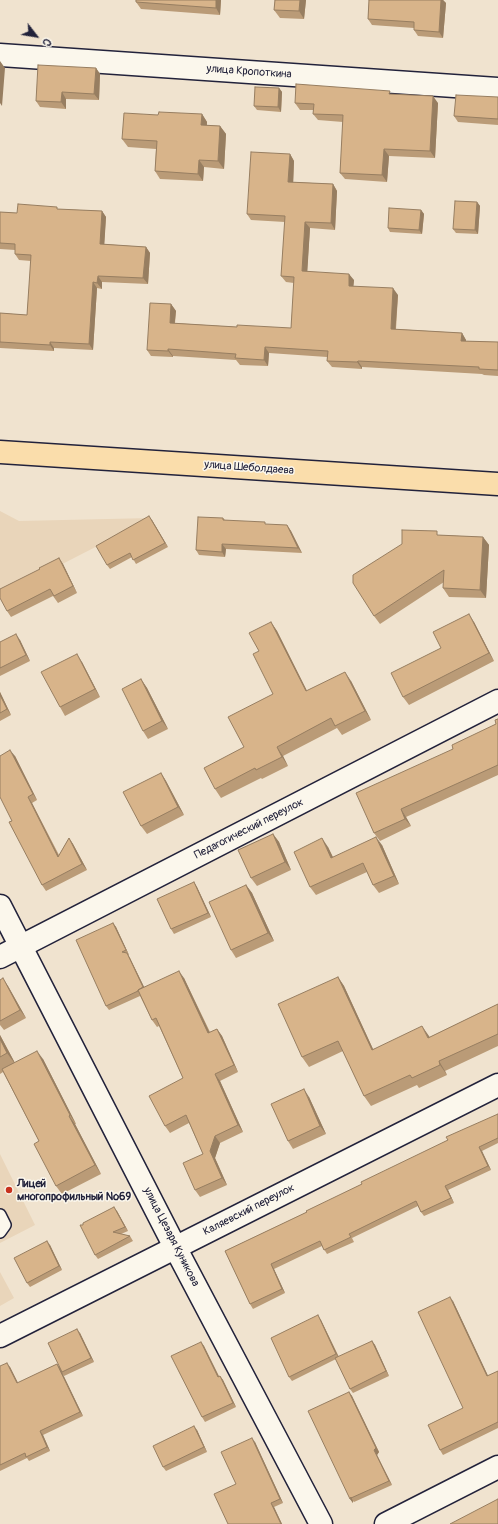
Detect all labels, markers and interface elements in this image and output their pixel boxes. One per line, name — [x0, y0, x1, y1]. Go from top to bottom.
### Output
north arrow — [16, 16, 56, 56]
text: С — [39, 36, 54, 49]
street label: улица Кропоткина — [206, 62, 292, 82]
street label: улица Шеболдаева — [204, 458, 294, 478]
street label: Педагогический переулок — [192, 796, 306, 862]
place label: Лицей многопрофильный №69 — [17, 1177, 131, 1203]
street label: Каляевский переулок — [201, 1181, 297, 1239]
marker: Лицей многопрофильный №69 — [4, 1185, 14, 1195]
street label: улица Цезаря Куникова — [140, 1185, 202, 1289]

